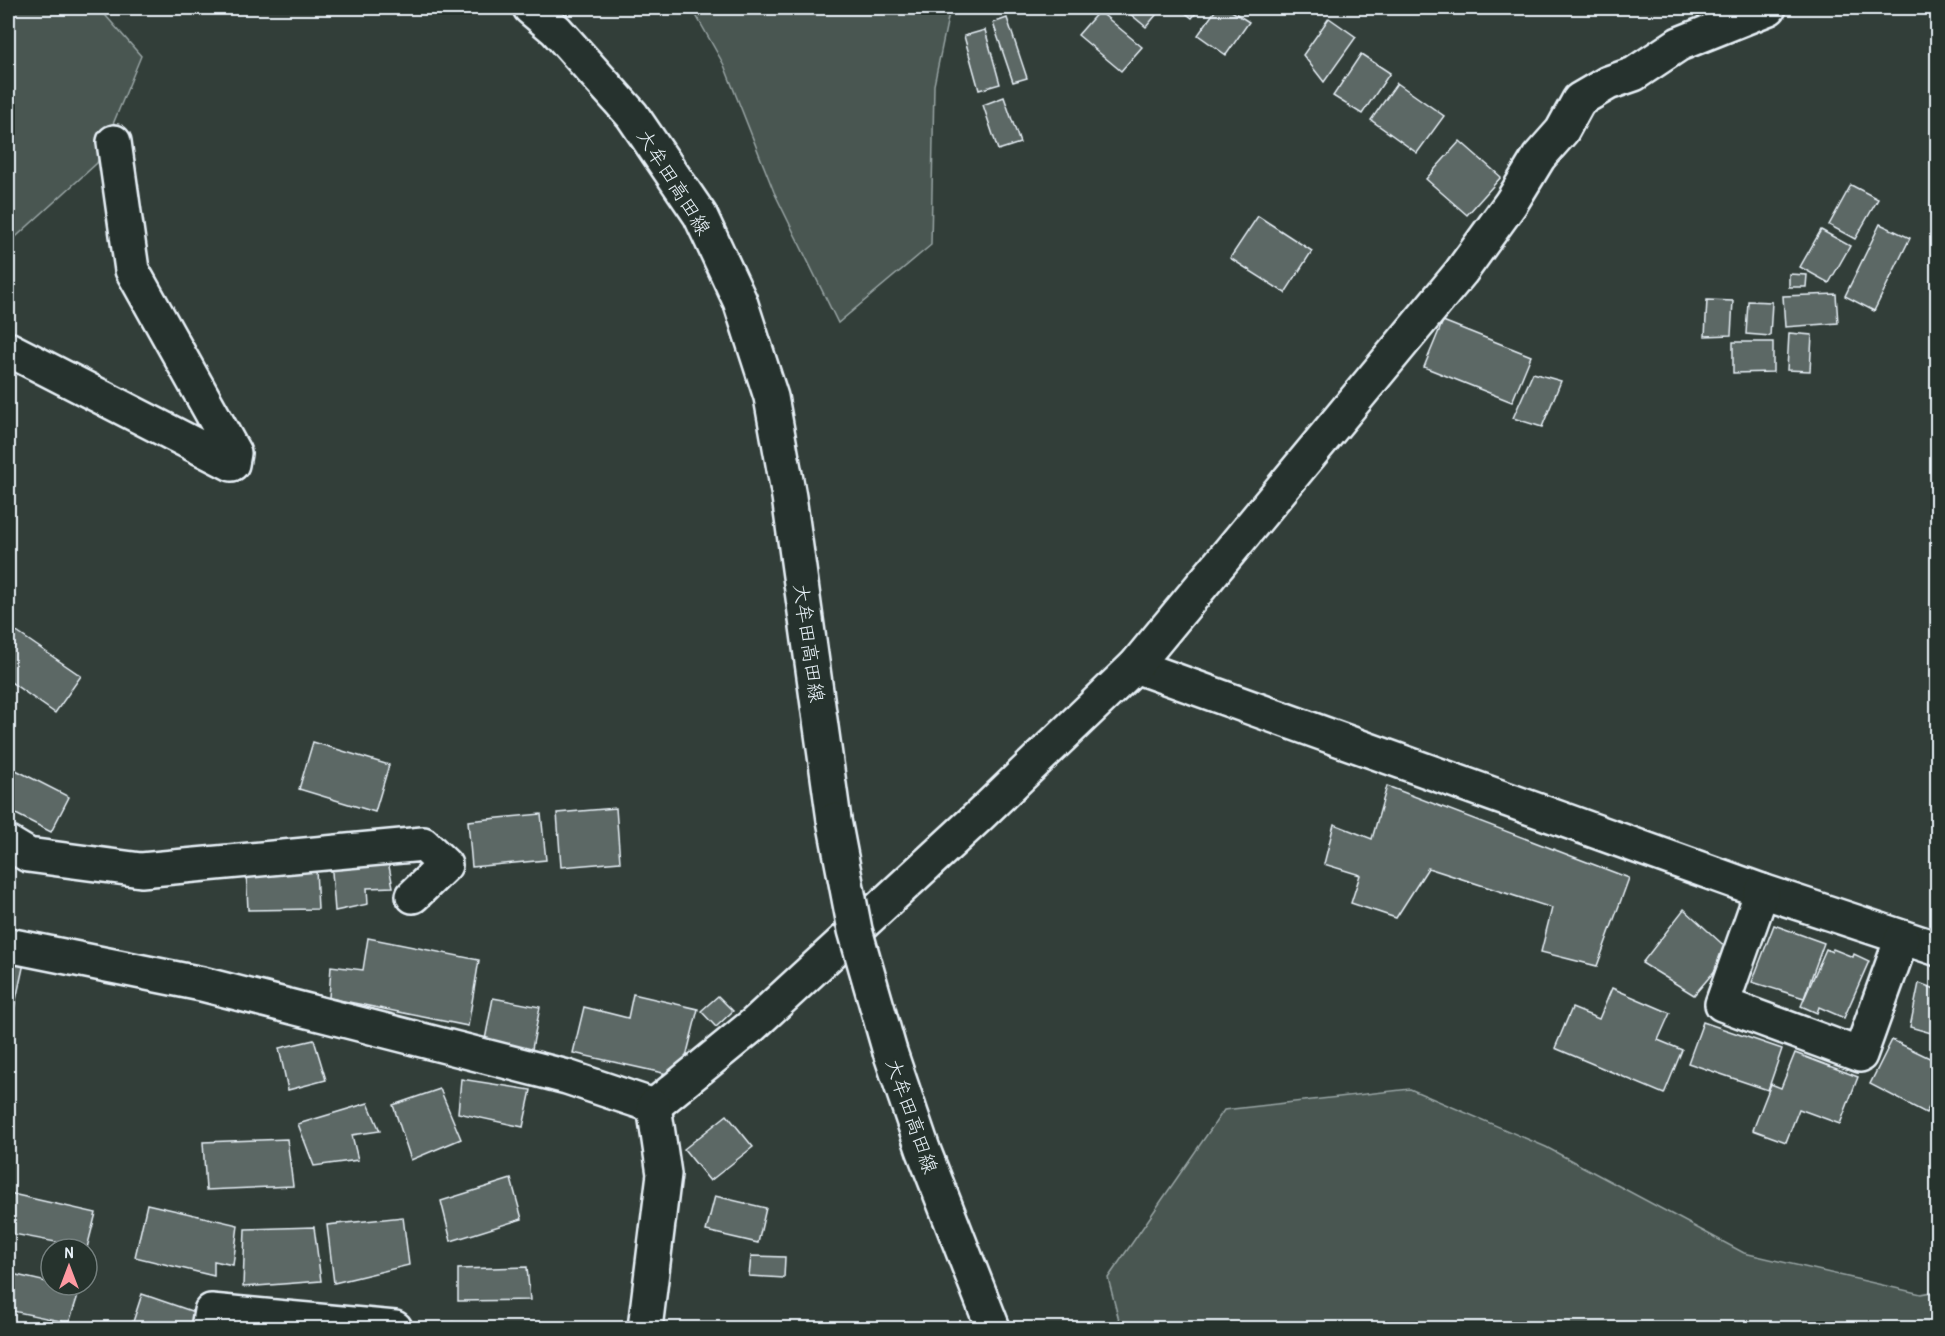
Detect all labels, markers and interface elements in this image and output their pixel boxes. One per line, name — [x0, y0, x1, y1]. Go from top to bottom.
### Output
street label: 大牟田高田線 — [631, 124, 718, 240]
street label: 大牟田高田線 — [788, 582, 831, 704]
street label: 大牟田高田線 — [880, 1055, 945, 1177]
north arrow — [39, 1237, 99, 1297]
text: N — [65, 1241, 74, 1263]

